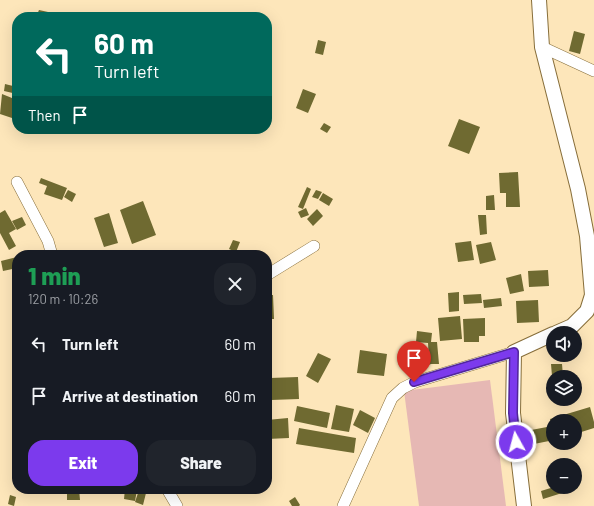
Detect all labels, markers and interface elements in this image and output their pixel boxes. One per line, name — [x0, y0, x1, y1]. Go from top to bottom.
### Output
text: 60 m — [94, 26, 154, 60]
icon: left — [28, 28, 80, 80]
text: Turn left — [94, 60, 160, 82]
icon: arrive — [69, 104, 91, 126]
text: Then — [28, 106, 61, 124]
text: 1 min — [28, 261, 81, 290]
button: close — [214, 263, 256, 305]
text: 120 m · 10:26 — [28, 291, 98, 307]
map controls — [546, 326, 582, 494]
button: sound — [546, 326, 582, 362]
icon: left — [28, 333, 50, 355]
text: Turn left — [62, 335, 118, 353]
text: 60 m — [224, 335, 256, 353]
pin — [397, 341, 431, 382]
icon: arrive — [403, 347, 425, 369]
button: layers — [546, 370, 582, 406]
icon: arrive — [28, 385, 50, 407]
text: Arrive at destination — [62, 387, 198, 405]
text: 60 m — [224, 387, 256, 405]
button: + — [546, 414, 582, 450]
position arrow — [495, 421, 537, 463]
button: Exit — [28, 440, 138, 486]
button: Share — [146, 440, 256, 486]
button: − — [546, 458, 582, 494]

